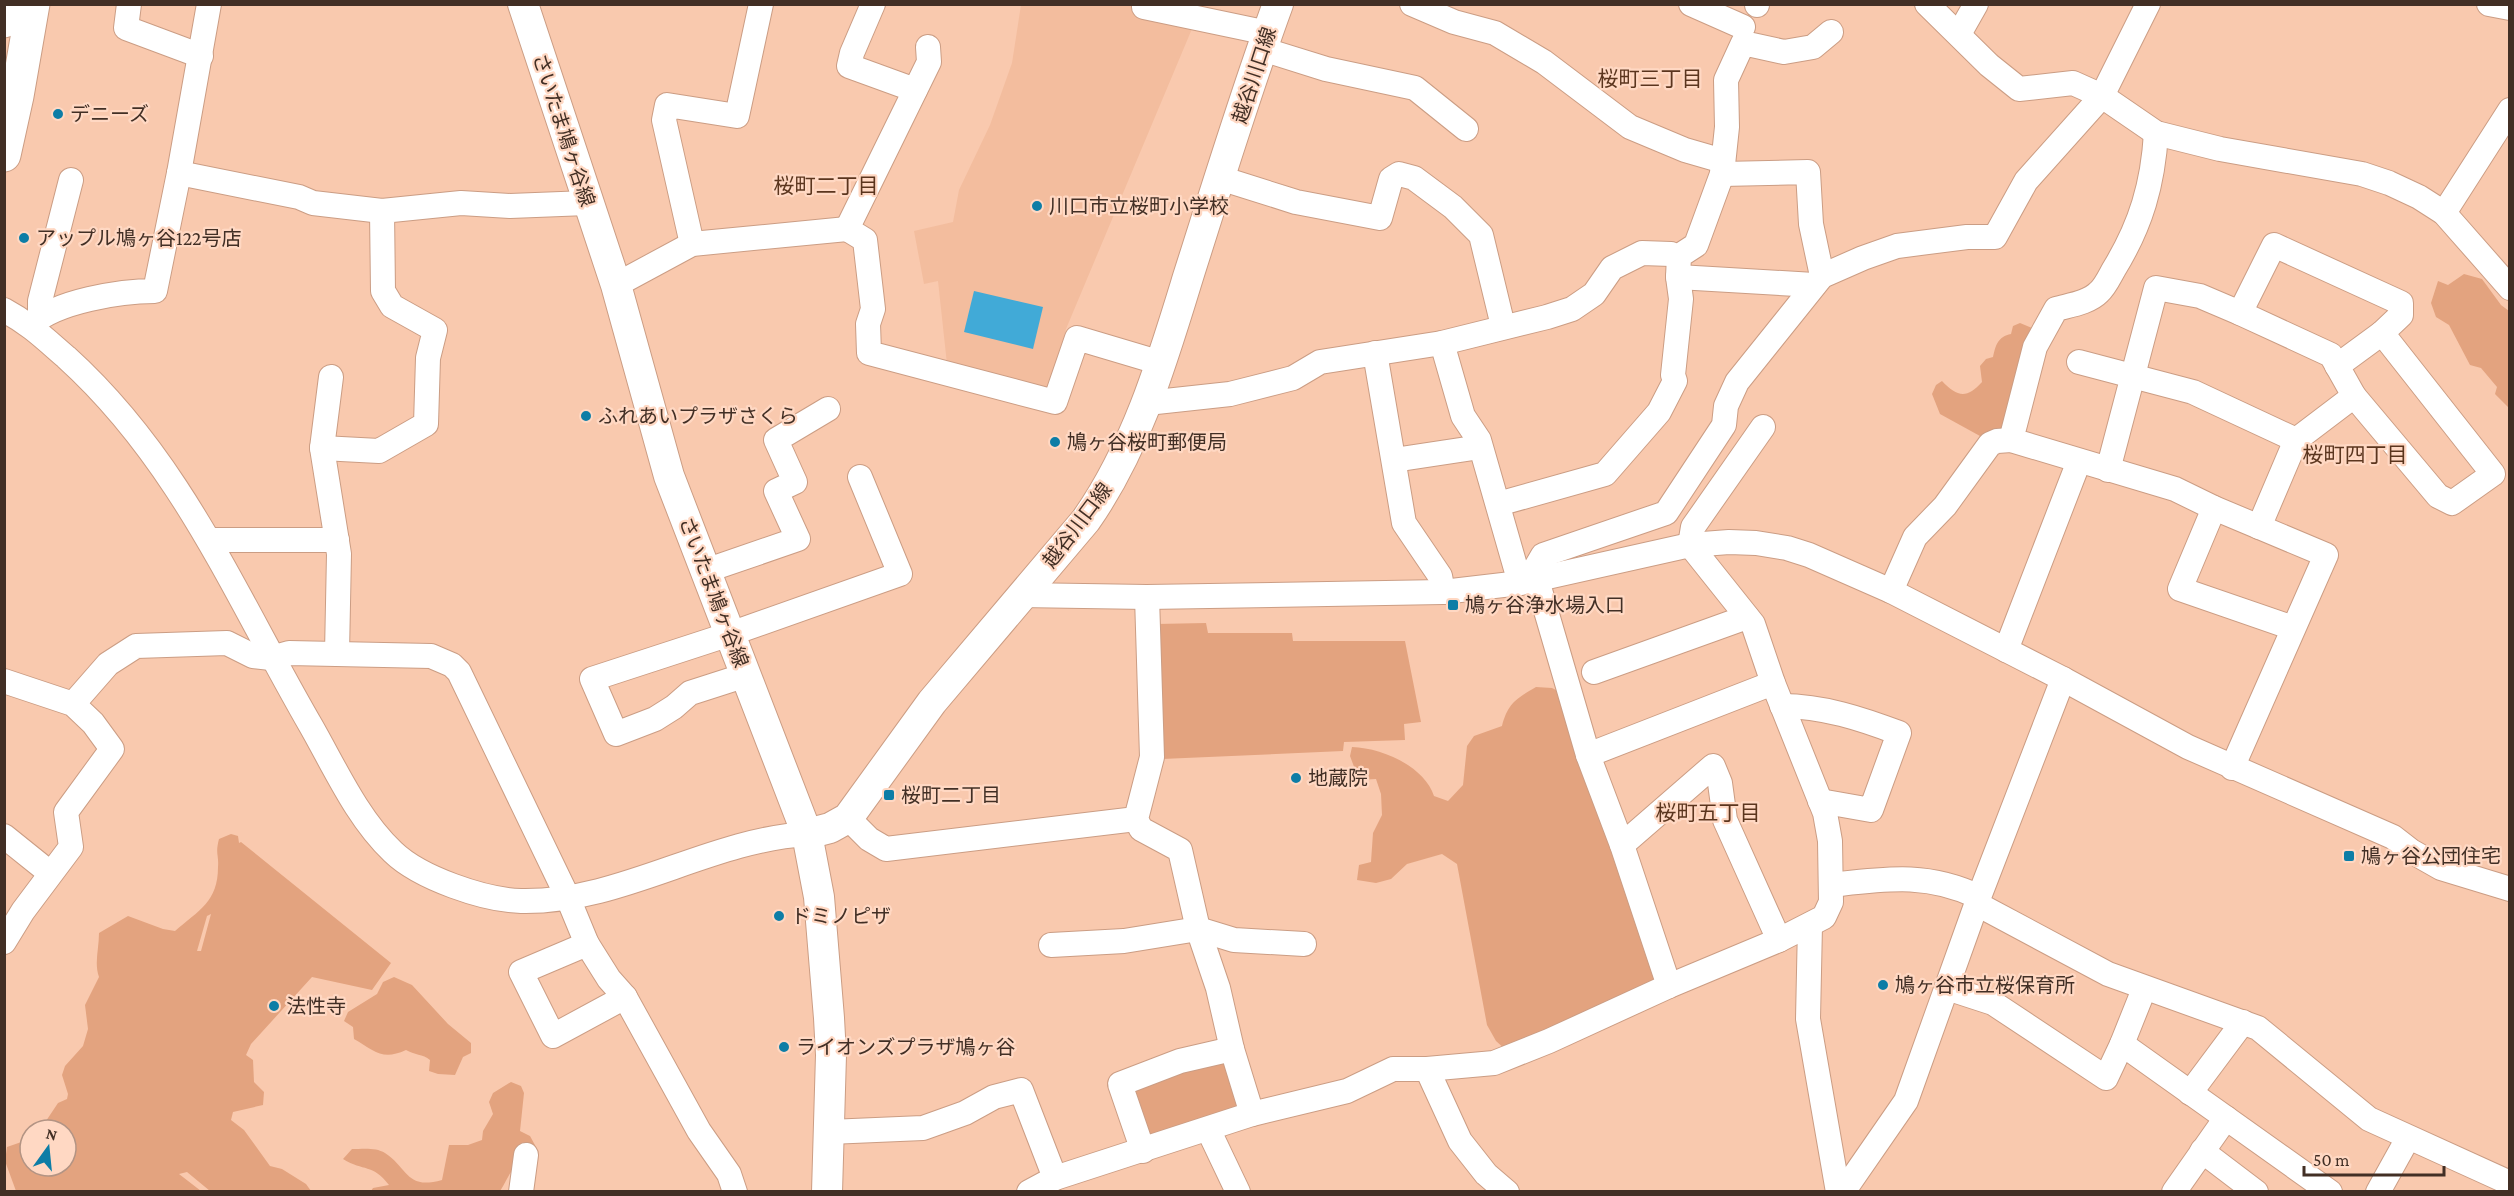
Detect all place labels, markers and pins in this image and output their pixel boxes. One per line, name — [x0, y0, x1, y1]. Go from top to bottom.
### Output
place label: デニーズ — [70, 103, 149, 125]
marker: デニーズ — [51, 107, 65, 121]
place label: 川口市立桜町小学校 — [1049, 195, 1229, 217]
marker: 川口市立桜町小学校 — [1030, 199, 1044, 213]
place label: アップル鳩ヶ谷122号店 — [36, 227, 242, 249]
marker: アップル鳩ヶ谷122号店 — [17, 231, 31, 245]
place label: ふれあいプラザさくら — [598, 405, 798, 427]
marker: ふれあいプラザさくら — [579, 409, 593, 423]
place label: 鳩ヶ谷桜町郵便局 — [1067, 431, 1227, 453]
marker: 鳩ヶ谷桜町郵便局 — [1048, 435, 1062, 449]
place label: 鳩ヶ谷浄水場入口 — [1465, 594, 1625, 616]
marker: 鳩ヶ谷浄水場入口 — [1446, 598, 1460, 612]
place label: 地蔵院 — [1308, 767, 1368, 789]
marker: 地蔵院 — [1289, 771, 1303, 785]
place label: 桜町二丁目 — [901, 784, 1001, 806]
marker: 桜町二丁目 — [882, 788, 896, 802]
place label: 鳩ヶ谷公団住宅 — [2361, 845, 2501, 867]
marker: 鳩ヶ谷公団住宅 — [2342, 849, 2356, 863]
place label: ドミノピザ — [791, 905, 891, 927]
marker: ドミノピザ — [772, 909, 786, 923]
place label: 鳩ヶ谷市立桜保育所 — [1895, 974, 2075, 996]
marker: 鳩ヶ谷市立桜保育所 — [1876, 978, 1890, 992]
place label: 法性寺 — [286, 995, 346, 1017]
marker: 法性寺 — [267, 999, 281, 1013]
place label: ライオンズプラザ鳩ヶ谷 — [796, 1036, 1016, 1058]
marker: ライオンズプラザ鳩ヶ谷 — [777, 1040, 791, 1054]

